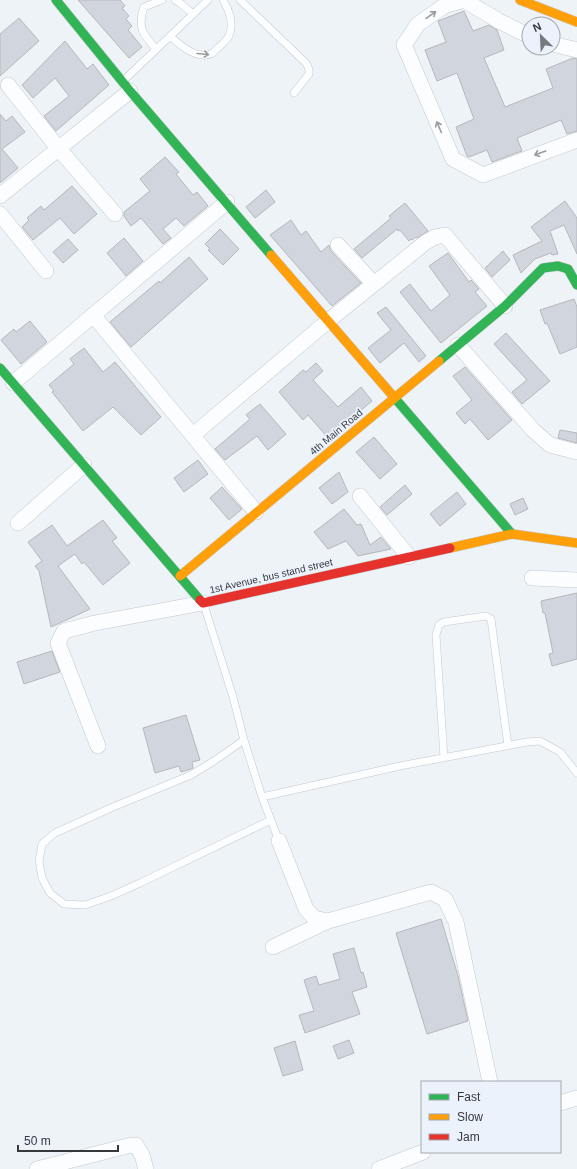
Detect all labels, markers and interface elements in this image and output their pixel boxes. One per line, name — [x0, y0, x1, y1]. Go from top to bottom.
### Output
one-way arrow — [425, 11, 436, 19]
north arrow — [521, 16, 561, 56]
text: N — [531, 20, 543, 34]
one-way arrow — [196, 50, 209, 57]
one-way arrow — [435, 121, 443, 133]
one-way arrow — [535, 150, 547, 158]
street label: 4th Main Road — [308, 407, 364, 457]
street label: 1st Avenue, bus stand street — [208, 556, 334, 596]
legend — [421, 1081, 561, 1153]
text: Fast — [457, 1090, 481, 1104]
text: Slow — [457, 1110, 483, 1124]
scale bar — [18, 1127, 118, 1153]
text: Jam — [457, 1130, 480, 1144]
text: 50 m — [24, 1134, 51, 1148]

